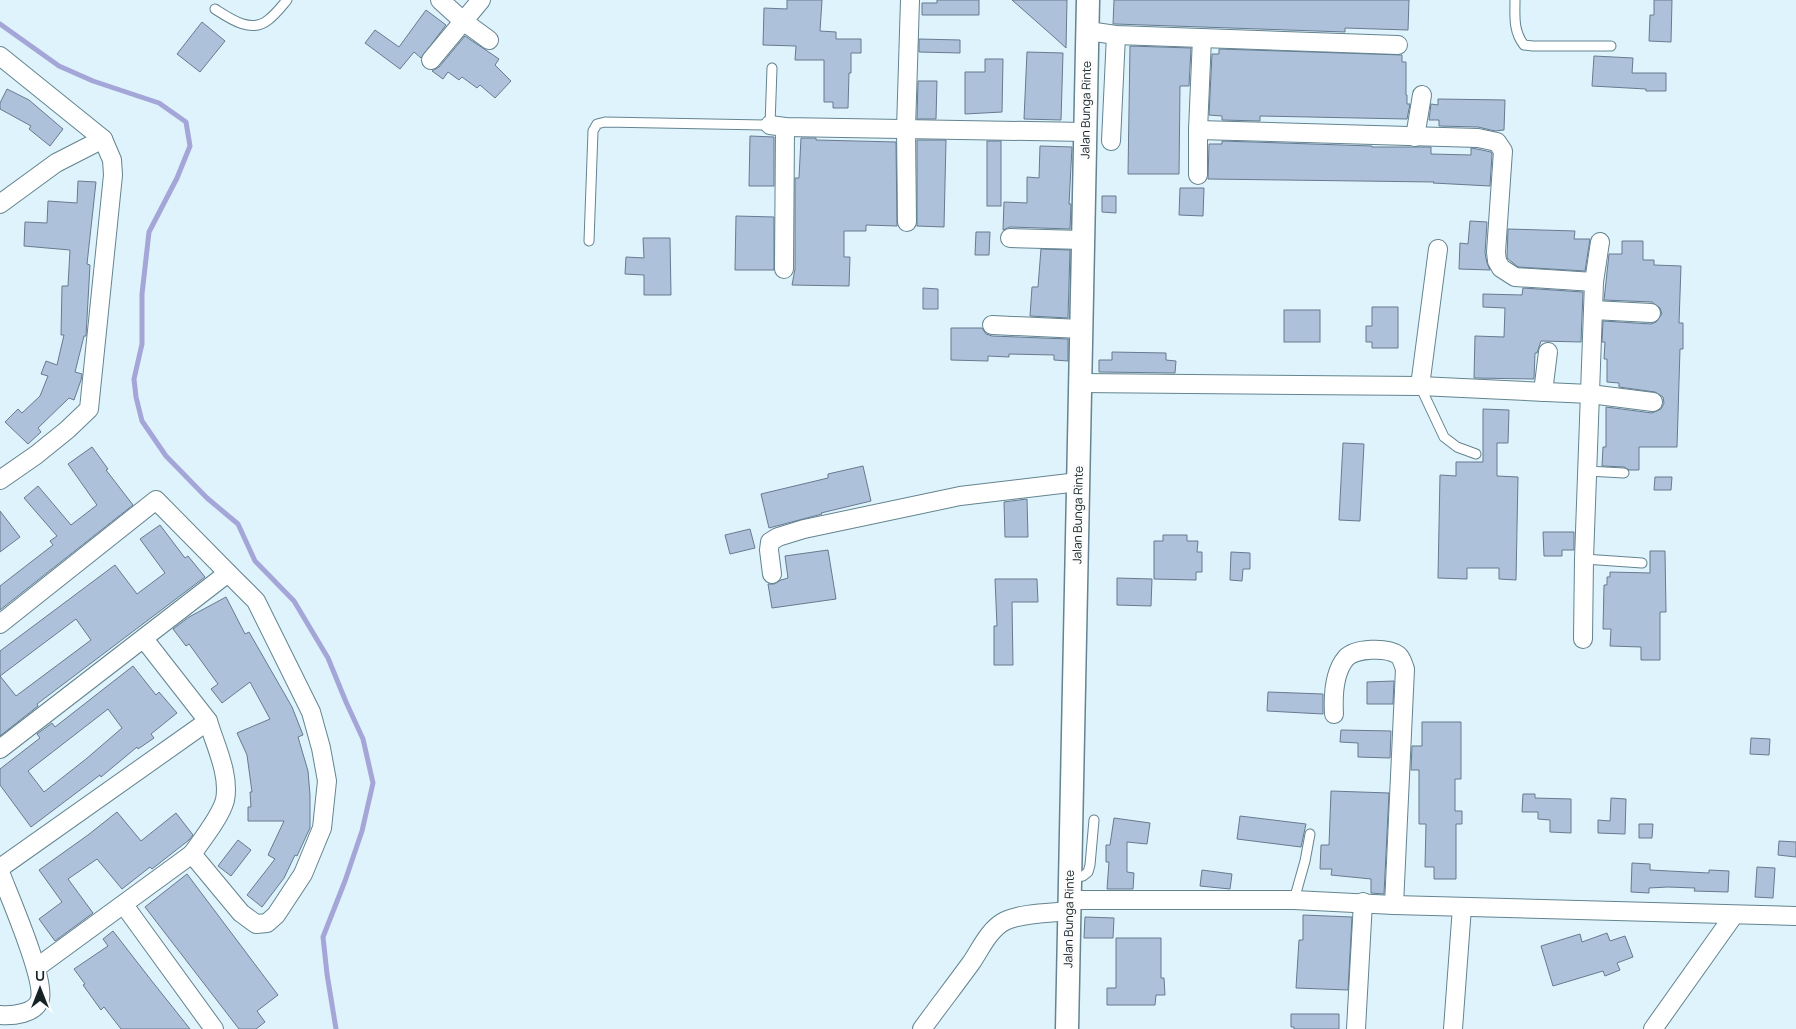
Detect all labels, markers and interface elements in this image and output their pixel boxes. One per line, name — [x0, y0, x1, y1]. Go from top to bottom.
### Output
street label: Jalan Bunga Rinte — [1076, 61, 1095, 159]
street label: Jalan Bunga Rinte — [1068, 466, 1087, 564]
street label: Jalan Bunga Rinte — [1059, 870, 1078, 968]
north arrow — [15, 964, 65, 1014]
text: U — [35, 966, 45, 985]

